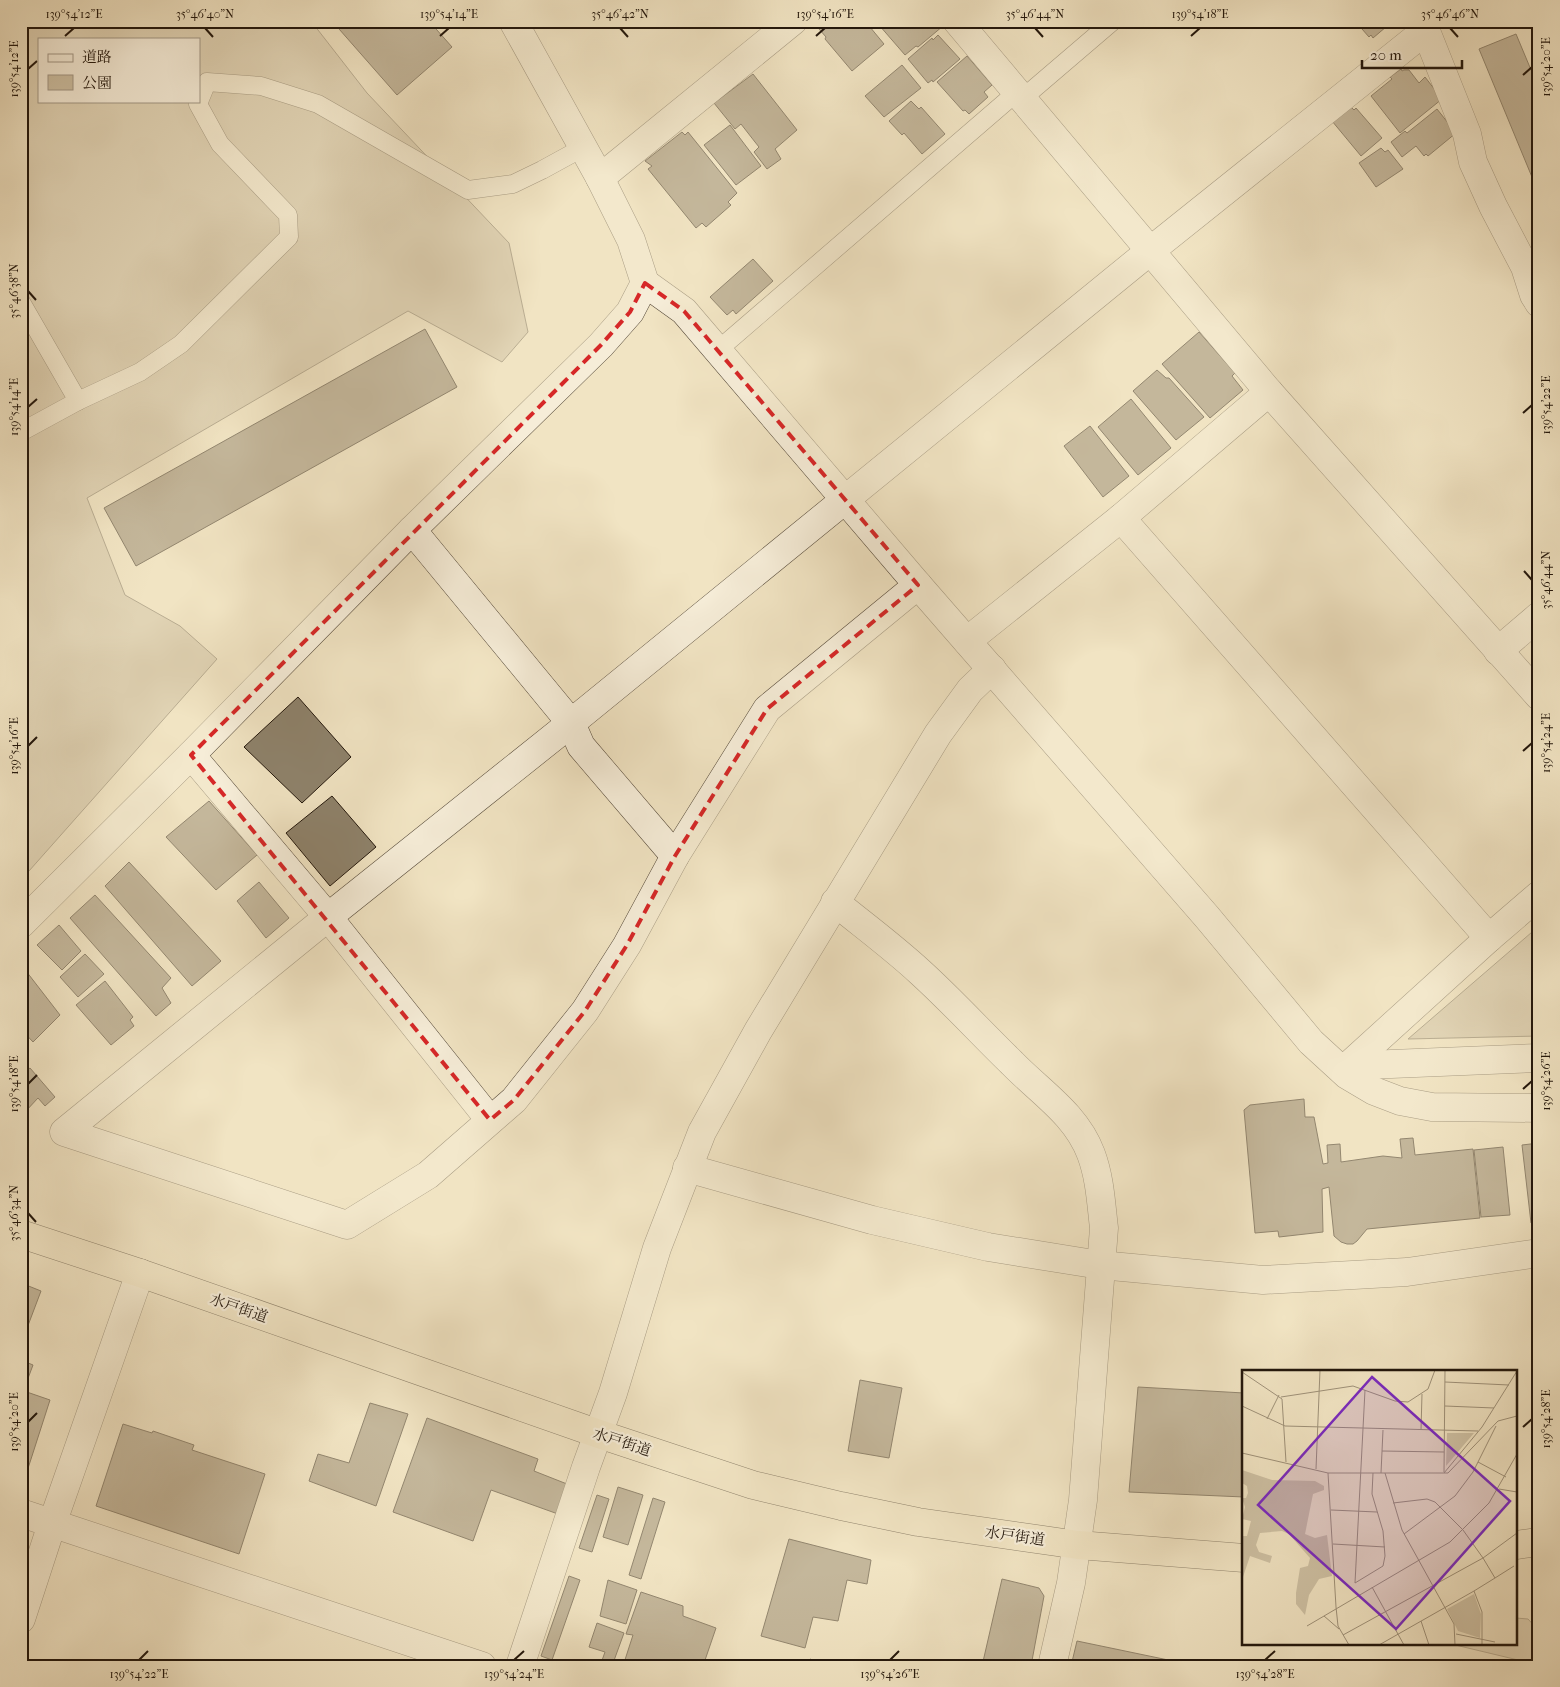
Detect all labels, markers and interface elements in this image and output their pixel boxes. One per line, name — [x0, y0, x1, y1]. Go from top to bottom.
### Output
text: 139°54'12"E — [45, 7, 103, 21]
text: 35°46'40"N — [176, 7, 234, 21]
text: 139°54'14"E — [420, 7, 478, 21]
text: 35°46'42"N — [591, 7, 649, 21]
text: 139°54'16"E — [796, 7, 854, 21]
text: 35°46'44"N — [1006, 7, 1064, 21]
text: 139°54'18"E — [1171, 7, 1229, 21]
text: 35°46'46"N — [1421, 7, 1479, 21]
text: 139°54'20"E — [1539, 37, 1553, 97]
legend — [38, 38, 200, 102]
scale bar — [1362, 38, 1462, 70]
text: 139°54'12"E — [7, 40, 21, 98]
text: 20 m — [1370, 46, 1402, 64]
text: 道路 — [82, 48, 112, 66]
text: 公園 — [82, 74, 112, 92]
text: 35°46'38"N — [7, 263, 21, 319]
text: 139°54'22"E — [1539, 375, 1553, 435]
text: 139°54'14"E — [7, 378, 21, 436]
text: 35°46'44"N — [1539, 551, 1553, 609]
text: 139°54'24"E — [1539, 713, 1553, 773]
text: 139°54'16"E — [7, 717, 21, 775]
text: 139°54'26"E — [1539, 1051, 1553, 1111]
text: 139°54'18"E — [7, 1055, 21, 1113]
text: 35°46'34"N — [7, 1185, 21, 1241]
street label: 水戸街道 — [208, 1290, 270, 1326]
inset map — [1242, 1370, 1518, 1644]
text: 139°54'28"E — [1539, 1390, 1553, 1448]
text: 139°54'20"E — [7, 1392, 21, 1452]
street label: 水戸街道 — [591, 1424, 653, 1460]
street label: 水戸街道 — [984, 1523, 1046, 1549]
text: 139°54'22"E — [109, 1667, 169, 1681]
text: 139°54'24"E — [484, 1667, 544, 1681]
text: 139°54'26"E — [860, 1667, 920, 1681]
text: 139°54'28"E — [1236, 1667, 1294, 1681]

